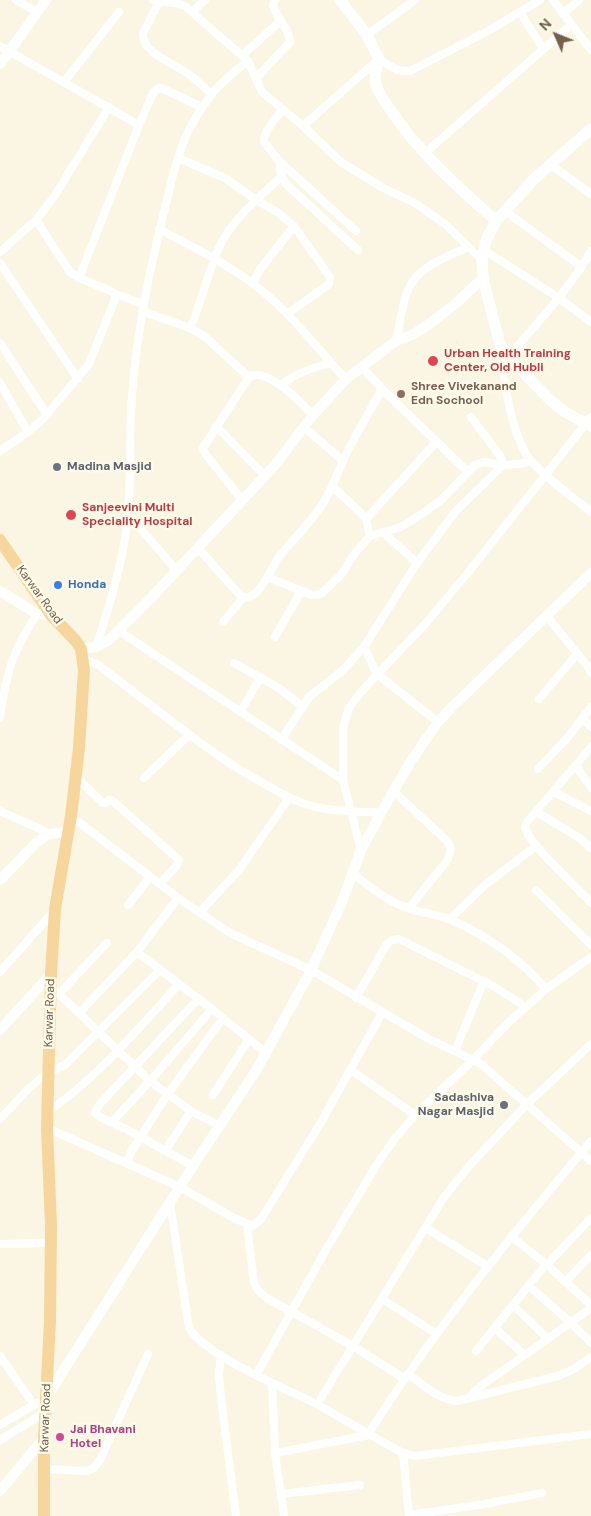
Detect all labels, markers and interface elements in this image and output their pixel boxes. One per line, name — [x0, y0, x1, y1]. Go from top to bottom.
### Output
north arrow — [531, 10, 581, 60]
text: N — [535, 15, 555, 35]
place label: Urban Health Training Center, Old Hubli — [444, 347, 571, 375]
marker: Urban Health Training Center, Old Hubli — [426, 354, 440, 368]
place label: Shree Vivekanand Edn Sochool — [411, 380, 517, 408]
marker: Shree Vivekanand Edn Sochool — [395, 388, 407, 400]
place label: Madina Masjid — [67, 460, 152, 474]
marker: Madina Masjid — [51, 461, 63, 473]
place label: Sanjeevini Multi Speciality Hospital — [82, 501, 193, 529]
marker: Sanjeevini Multi Speciality Hospital — [64, 508, 78, 522]
street label: Karwar Road — [13, 563, 65, 627]
place label: Honda — [68, 578, 106, 592]
marker: Honda — [52, 579, 64, 591]
street label: Karwar Road — [42, 978, 58, 1048]
place label: Sadashiva Nagar Masjid — [418, 1091, 494, 1119]
marker: Sadashiva Nagar Masjid — [498, 1099, 510, 1111]
street label: Karwar Road — [38, 1383, 54, 1453]
place label: Jai Bhavani Hotel — [70, 1423, 136, 1451]
marker: Jai Bhavani Hotel — [54, 1431, 66, 1443]

